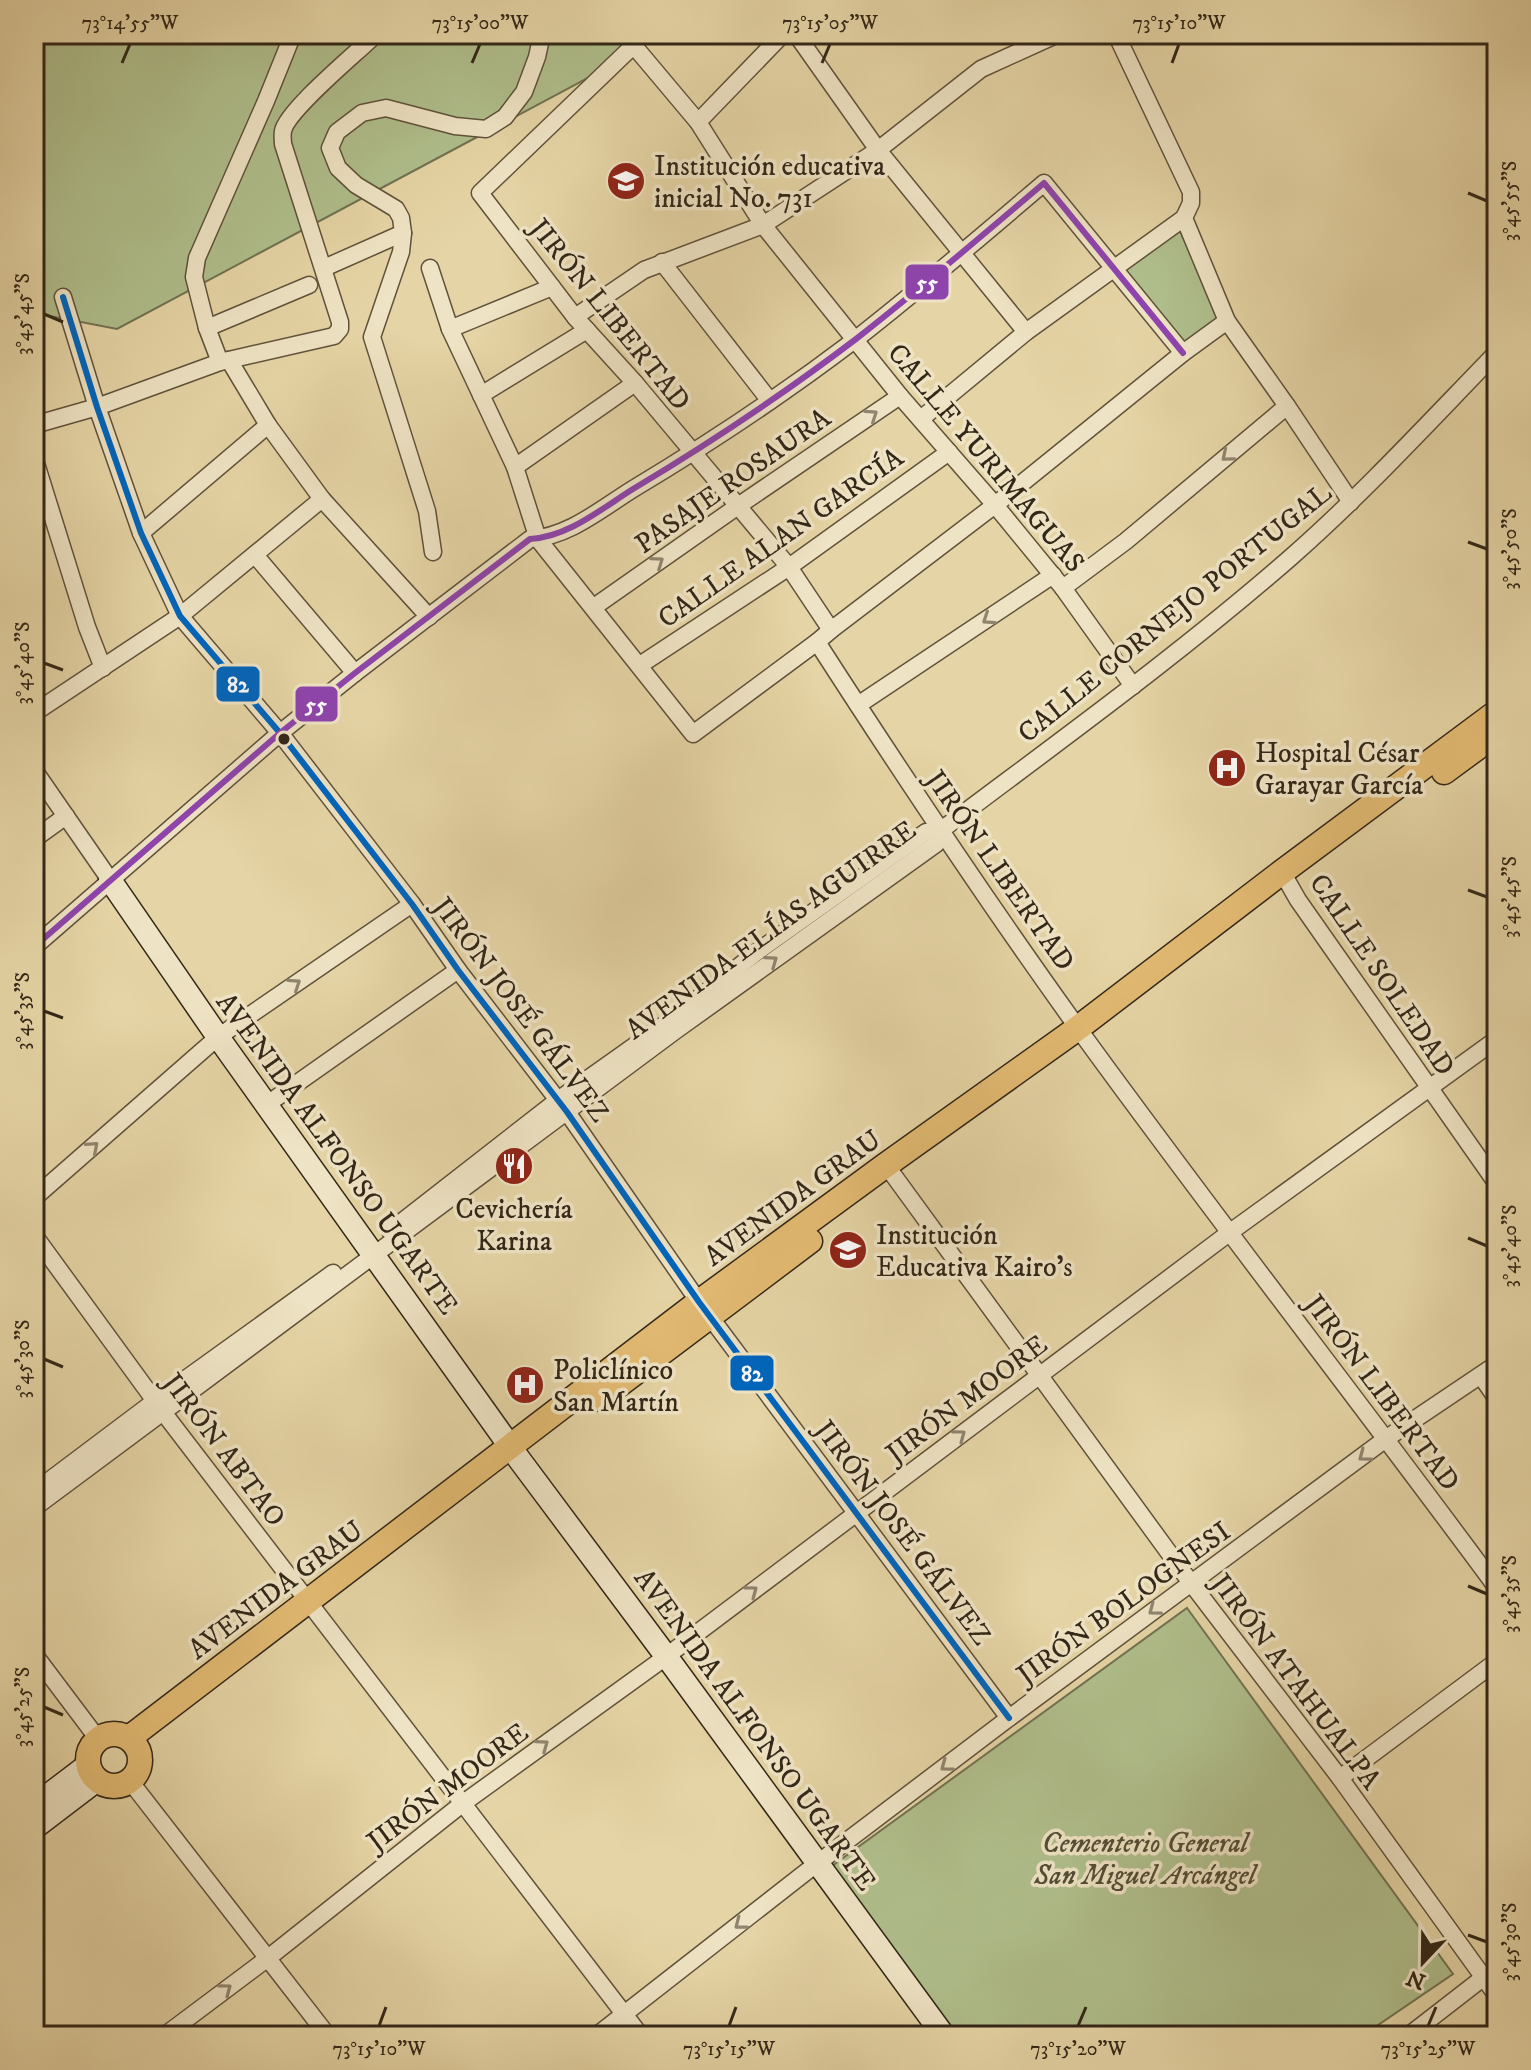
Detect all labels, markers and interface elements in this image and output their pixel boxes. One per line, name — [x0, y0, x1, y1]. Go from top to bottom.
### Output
text: 73°14'55"W — [82, 11, 179, 36]
text: 73°15'00"W — [432, 11, 529, 36]
text: 73°15'05"W — [782, 11, 879, 36]
text: 73°15'10"W — [1133, 11, 1226, 36]
place label: Institución educativa inicial No. 731 — [654, 149, 885, 216]
school or university icon: Institución educativa inicial No. 731 — [605, 160, 647, 202]
text: 3°45'55"S — [1498, 161, 1523, 241]
street label: JIRÓN LIBERTAD — [520, 209, 699, 418]
line badge: 55 — [904, 263, 950, 301]
text: 55 — [915, 270, 938, 297]
text: 3°45'45"S — [11, 273, 36, 355]
street label: CALLE YURIMAGUAS — [880, 336, 1092, 580]
street label: PASAJE ROSAURA — [628, 400, 838, 562]
one-way arrow — [863, 410, 877, 425]
street label: CALLE ALAN GARCÍA — [651, 439, 911, 636]
one-way arrow — [1222, 446, 1236, 461]
street label: CALLE CORNEJO PORTUGAL — [1011, 476, 1339, 751]
text: 3°45'50"S — [1498, 508, 1523, 590]
one-way arrow — [649, 557, 663, 572]
one-way arrow — [982, 609, 997, 624]
text: 3°45'40"S — [11, 622, 36, 705]
line badge: 82 — [215, 665, 261, 703]
text: 82 — [227, 672, 250, 699]
line badge: 55 — [294, 685, 339, 723]
text: 55 — [304, 692, 327, 719]
unlabelled marker — [276, 731, 292, 747]
place label: Hospital César Garayar García — [1255, 736, 1423, 803]
hospital icon: Hospital César Garayar García — [1206, 747, 1248, 789]
street label: JIRÓN LIBERTAD — [916, 761, 1083, 978]
street label: AVENIDA ELÍAS AGUIRRE — [618, 812, 923, 1048]
text: 3°45'45"S — [1498, 856, 1523, 938]
street label: CALLE SOLEDAD — [1301, 867, 1462, 1082]
street label: JIRÓN JOSÉ GÁLVEZ — [423, 888, 618, 1129]
one-way arrow — [763, 956, 777, 971]
text: 3°45'35"S — [11, 972, 36, 1050]
one-way arrow — [286, 979, 300, 994]
street label: AVENIDA ALFONSO UGARTE — [208, 986, 466, 1322]
street label: AVENIDA GRAU — [697, 1122, 888, 1274]
one-way arrow — [83, 1142, 98, 1157]
restaurant icon: Cevichería Karina — [493, 1145, 535, 1187]
place label: Cevichería Karina — [455, 1192, 573, 1259]
text: 3°45'40"S — [1498, 1205, 1523, 1288]
place label: Institución Educativa Kairo's — [876, 1218, 1073, 1285]
school or university icon: Institución Educativa Kairo's — [827, 1229, 869, 1271]
street label: JIRÓN LIBERTAD — [1295, 1285, 1468, 1498]
text: 3°45'30"S — [11, 1320, 36, 1398]
street label: JIRÓN MOORE — [876, 1326, 1054, 1473]
place label: Policlínico San Martín — [553, 1353, 679, 1420]
line badge: 82 — [729, 1354, 775, 1392]
text: 82 — [741, 1361, 764, 1388]
street label: JIRÓN ABTAO — [153, 1363, 294, 1534]
hospital icon: Policlínico San Martín — [504, 1364, 546, 1406]
street label: JIRÓN JOSÉ GÁLVEZ — [805, 1411, 1000, 1652]
one-way arrow — [951, 1430, 966, 1444]
one-way arrow — [1358, 1447, 1373, 1461]
street label: AVENIDA GRAU — [181, 1513, 371, 1668]
street label: JIRÓN BOLOGNESI — [1007, 1513, 1238, 1694]
text: 3°45'35"S — [1498, 1555, 1523, 1633]
street label: AVENIDA ALFONSO UGARTE — [626, 1562, 884, 1898]
street label: JIRÓN ATAHUALPA — [1202, 1564, 1390, 1798]
one-way arrow — [744, 1586, 758, 1600]
one-way arrow — [1148, 1601, 1163, 1615]
text: 3°45'25"S — [11, 1667, 36, 1747]
street label: JIRÓN MOORE — [357, 1714, 535, 1861]
one-way arrow — [535, 1741, 549, 1755]
one-way arrow — [940, 1756, 955, 1770]
park label: Cementerio General San Miguel Arcángel — [1033, 1826, 1258, 1893]
text: 3°45'30"S — [1498, 1903, 1523, 1981]
one-way arrow — [735, 1914, 749, 1929]
north arrow — [1383, 1922, 1463, 2002]
text: N — [1403, 1963, 1430, 1995]
one-way arrow — [217, 1985, 232, 1999]
text: 73°15'10"W — [333, 2037, 426, 2062]
text: 73°15'15"W — [683, 2037, 776, 2062]
text: 73°15'20"W — [1030, 2037, 1126, 2062]
text: 73°15'25"W — [1381, 2037, 1476, 2062]

